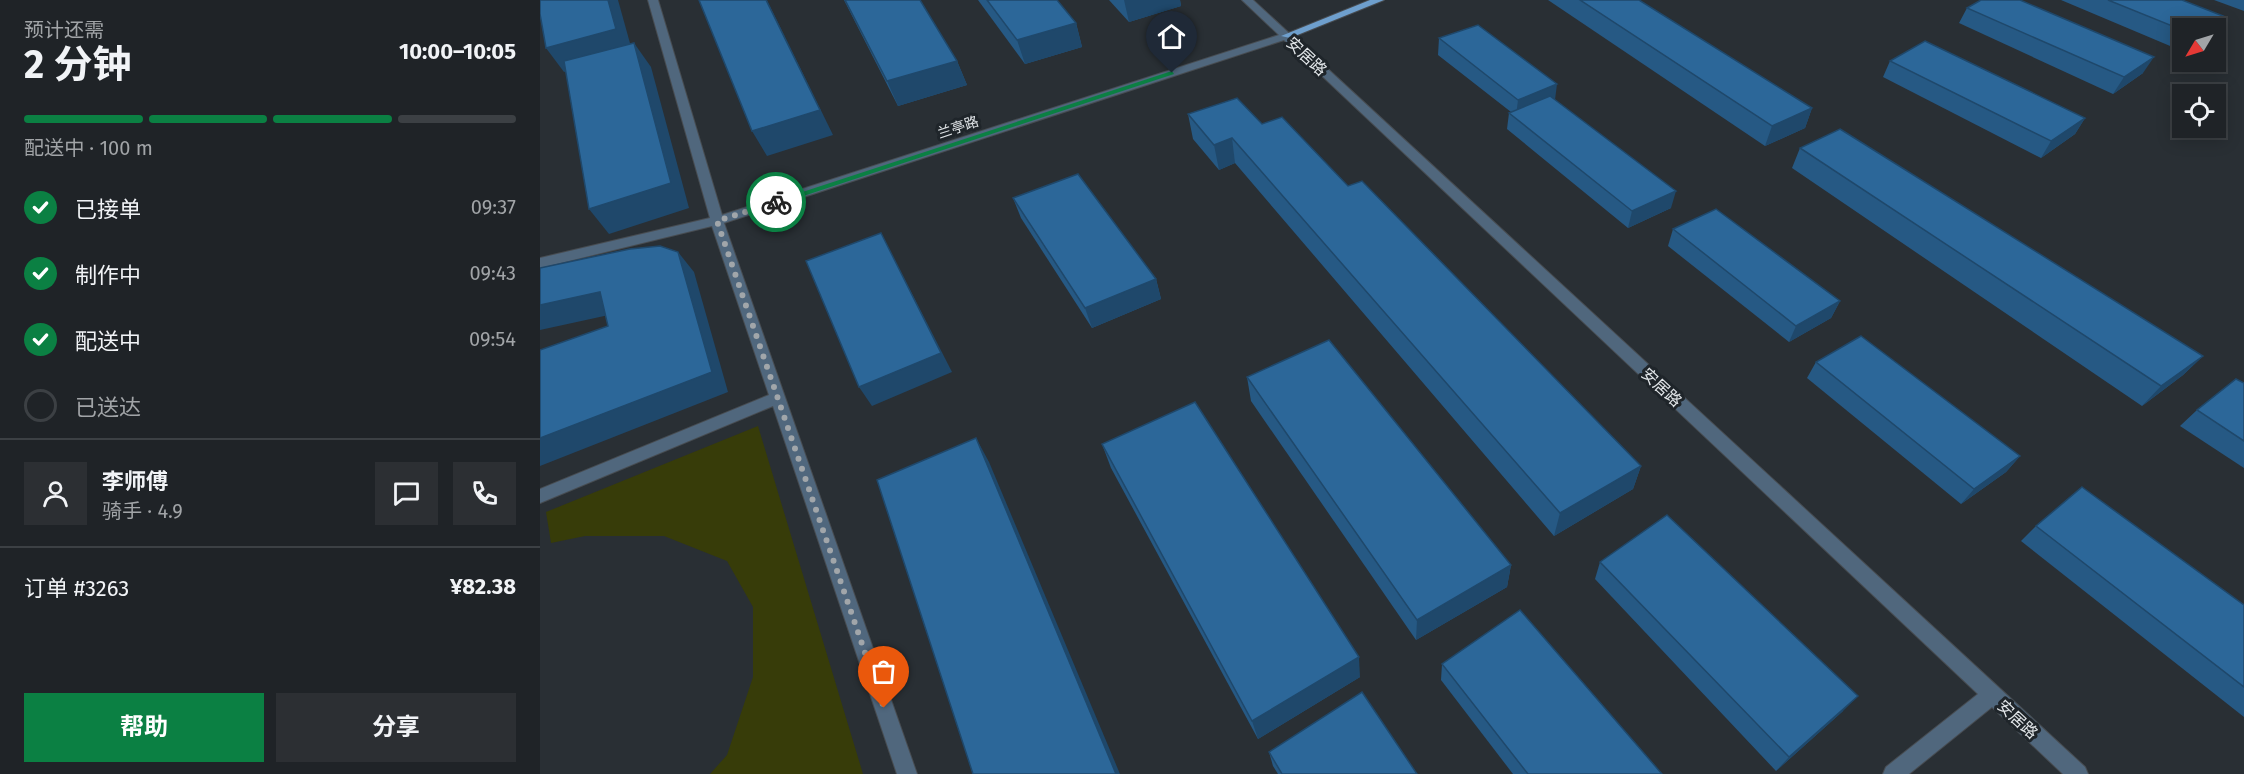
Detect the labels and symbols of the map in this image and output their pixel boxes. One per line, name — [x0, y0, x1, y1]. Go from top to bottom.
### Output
pin — [1146, 11, 1197, 73]
north arrow — [2172, 18, 2226, 72]
street label: 安居路 — [1283, 33, 1331, 80]
street label: 兰亭路 — [936, 113, 981, 142]
courier — [746, 172, 806, 232]
street label: 安居路 — [1638, 364, 1686, 411]
pin — [858, 646, 909, 708]
street label: 安居路 — [1994, 696, 2042, 743]

